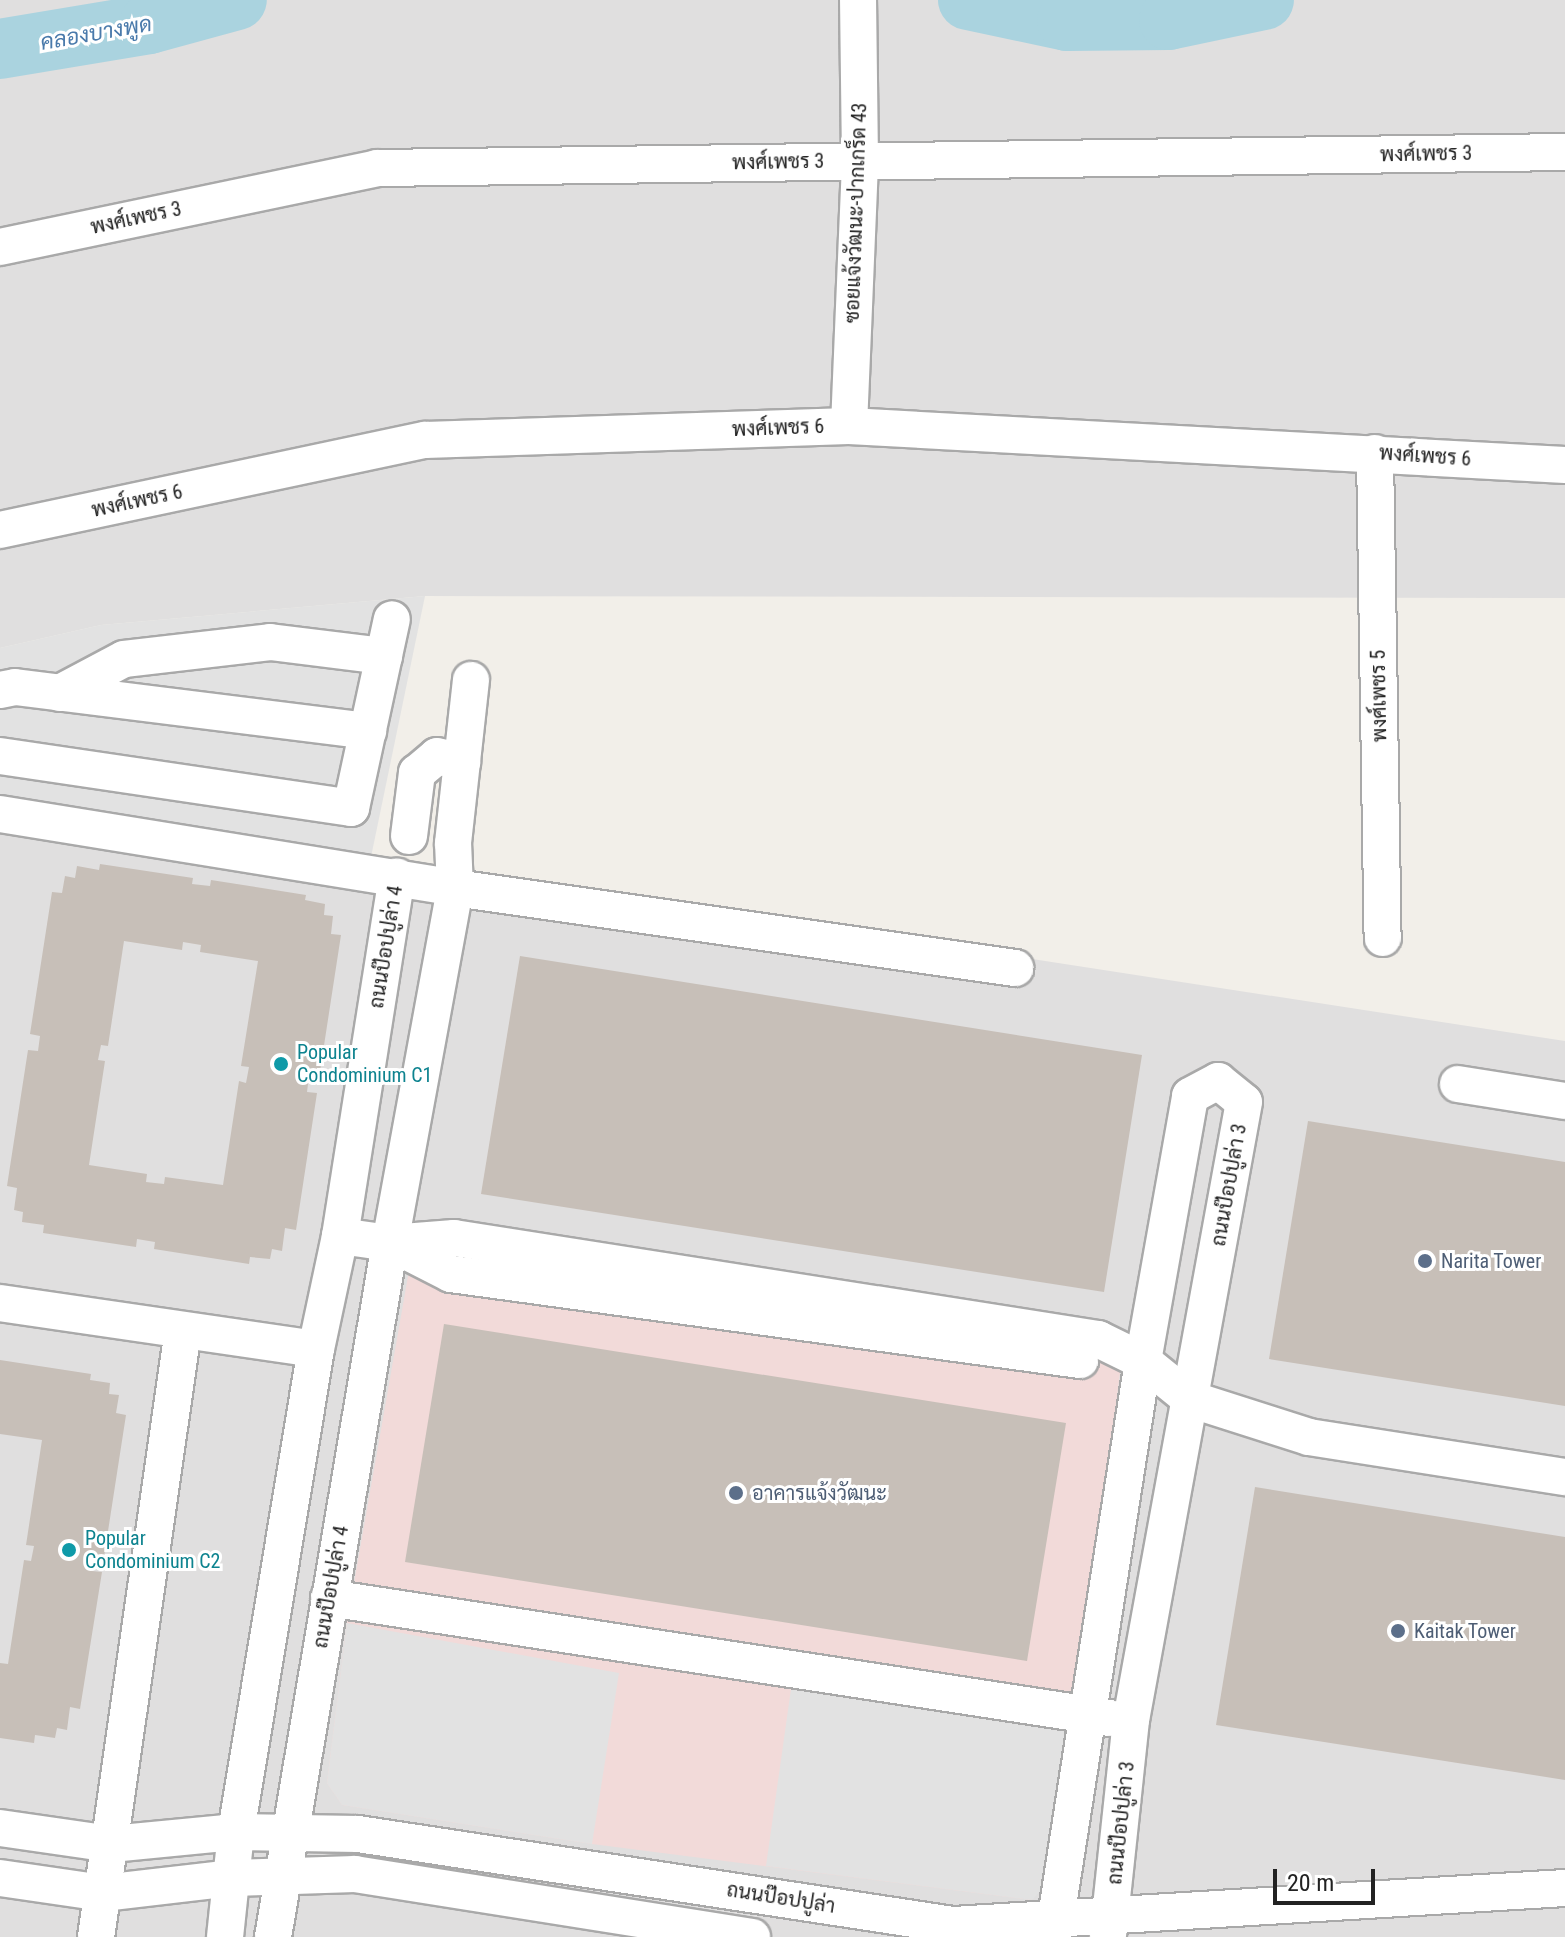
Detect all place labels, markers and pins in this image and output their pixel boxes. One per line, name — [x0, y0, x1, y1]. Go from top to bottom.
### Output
place label: Popular Condominium C1 — [297, 1040, 432, 1087]
marker: Popular Condominium C1 — [272, 1055, 290, 1073]
place label: Narita Tower — [1441, 1249, 1542, 1273]
marker: Narita Tower — [1416, 1252, 1434, 1270]
place label: อาคารแจ้งวัฒนะ — [752, 1481, 887, 1505]
marker: อาคารแจ้งวัฒนะ — [727, 1484, 745, 1502]
place label: Popular Condominium C2 — [85, 1526, 220, 1573]
marker: Popular Condominium C2 — [60, 1541, 78, 1559]
place label: Kaitak Tower — [1414, 1619, 1516, 1643]
marker: Kaitak Tower — [1389, 1622, 1407, 1640]

